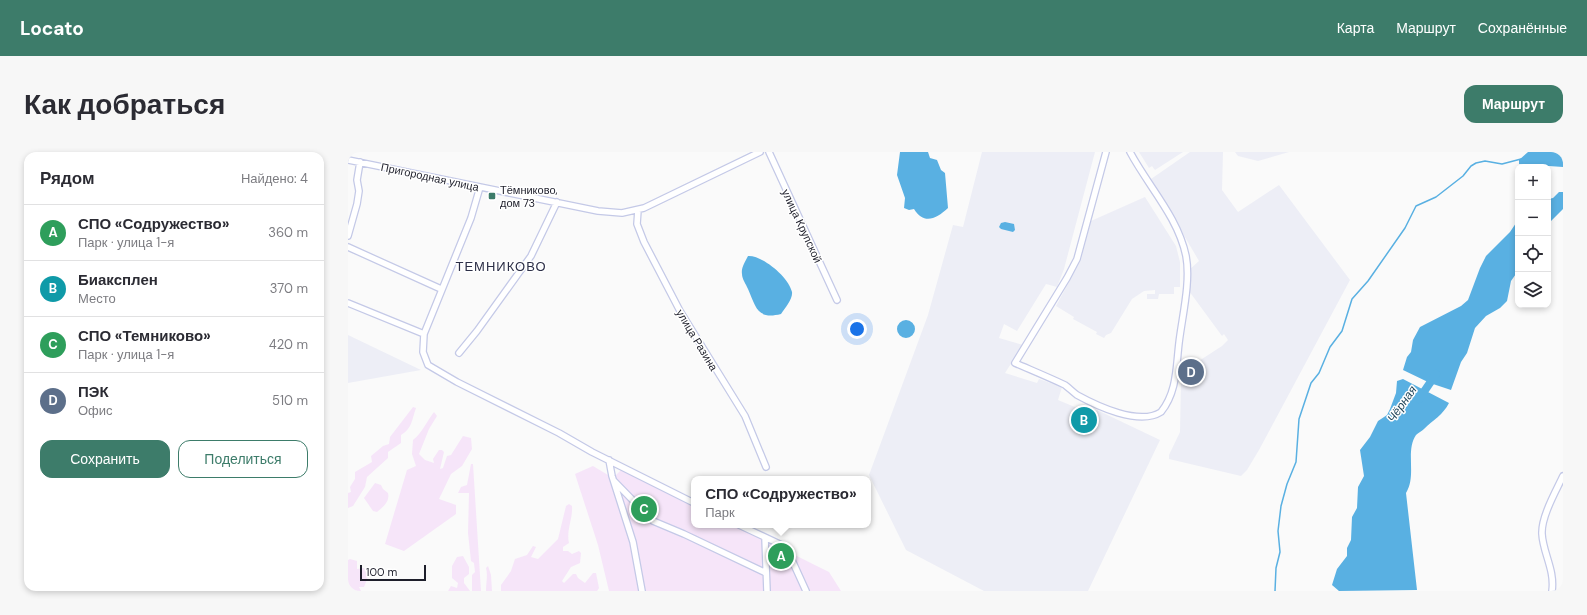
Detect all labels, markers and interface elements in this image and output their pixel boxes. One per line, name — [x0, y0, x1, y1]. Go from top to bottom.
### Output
text: Locato — [20, 16, 84, 41]
text: Карта — [1337, 19, 1374, 37]
text: Маршрут — [1396, 19, 1456, 37]
text: Сохранённые — [1478, 19, 1567, 37]
button: Маршрут — [1464, 85, 1563, 123]
text: Как добраться — [24, 86, 225, 123]
street label: Пригородная улица — [380, 160, 481, 194]
map controls — [1515, 164, 1551, 308]
button: + — [1515, 164, 1551, 200]
text: Рядом — [40, 167, 95, 189]
text: Найдено: 4 — [241, 170, 308, 187]
place label: Тёмниково, дом 73 — [500, 183, 558, 210]
street label: улица Крупской — [779, 187, 825, 265]
marker: Тёмниково, дом 73 — [487, 191, 497, 201]
button: − — [1515, 200, 1551, 236]
text: СПО «Содружество» — [78, 214, 230, 234]
text: A — [48, 224, 58, 241]
text: 360 m — [268, 224, 308, 241]
text: Парк · улица 1-я — [78, 234, 174, 251]
button: locate — [1515, 236, 1551, 272]
district label: ТЕМНИКОВО — [455, 258, 547, 275]
text: Биаксплен — [78, 270, 158, 290]
button: layers — [1515, 272, 1551, 308]
text: B — [49, 280, 57, 297]
text: 370 m — [270, 280, 308, 297]
text: Место — [78, 290, 116, 307]
street label: улица Разина — [673, 307, 721, 374]
your location — [847, 319, 867, 339]
text: СПО «Темниково» — [78, 326, 211, 346]
text: C — [48, 336, 58, 353]
text: 420 m — [269, 336, 308, 353]
text: Парк · улица 1-я — [78, 346, 174, 363]
pin: D — [1178, 357, 1204, 387]
text: ПЭК — [78, 382, 109, 402]
water label: Чёрная — [1384, 382, 1421, 425]
text: D — [48, 392, 58, 409]
text: 510 m — [272, 392, 308, 409]
text: Офис — [78, 402, 113, 419]
pin: B — [1071, 405, 1097, 435]
button: Сохранить — [40, 440, 170, 478]
button: Поделиться — [178, 440, 308, 478]
popup — [691, 476, 871, 528]
text: СПО «Содружество» — [705, 484, 857, 504]
pin: C — [631, 494, 657, 524]
text: Парк — [705, 504, 735, 521]
pin: A — [768, 541, 794, 571]
scale bar — [360, 563, 426, 582]
text: 100 m — [366, 565, 397, 579]

